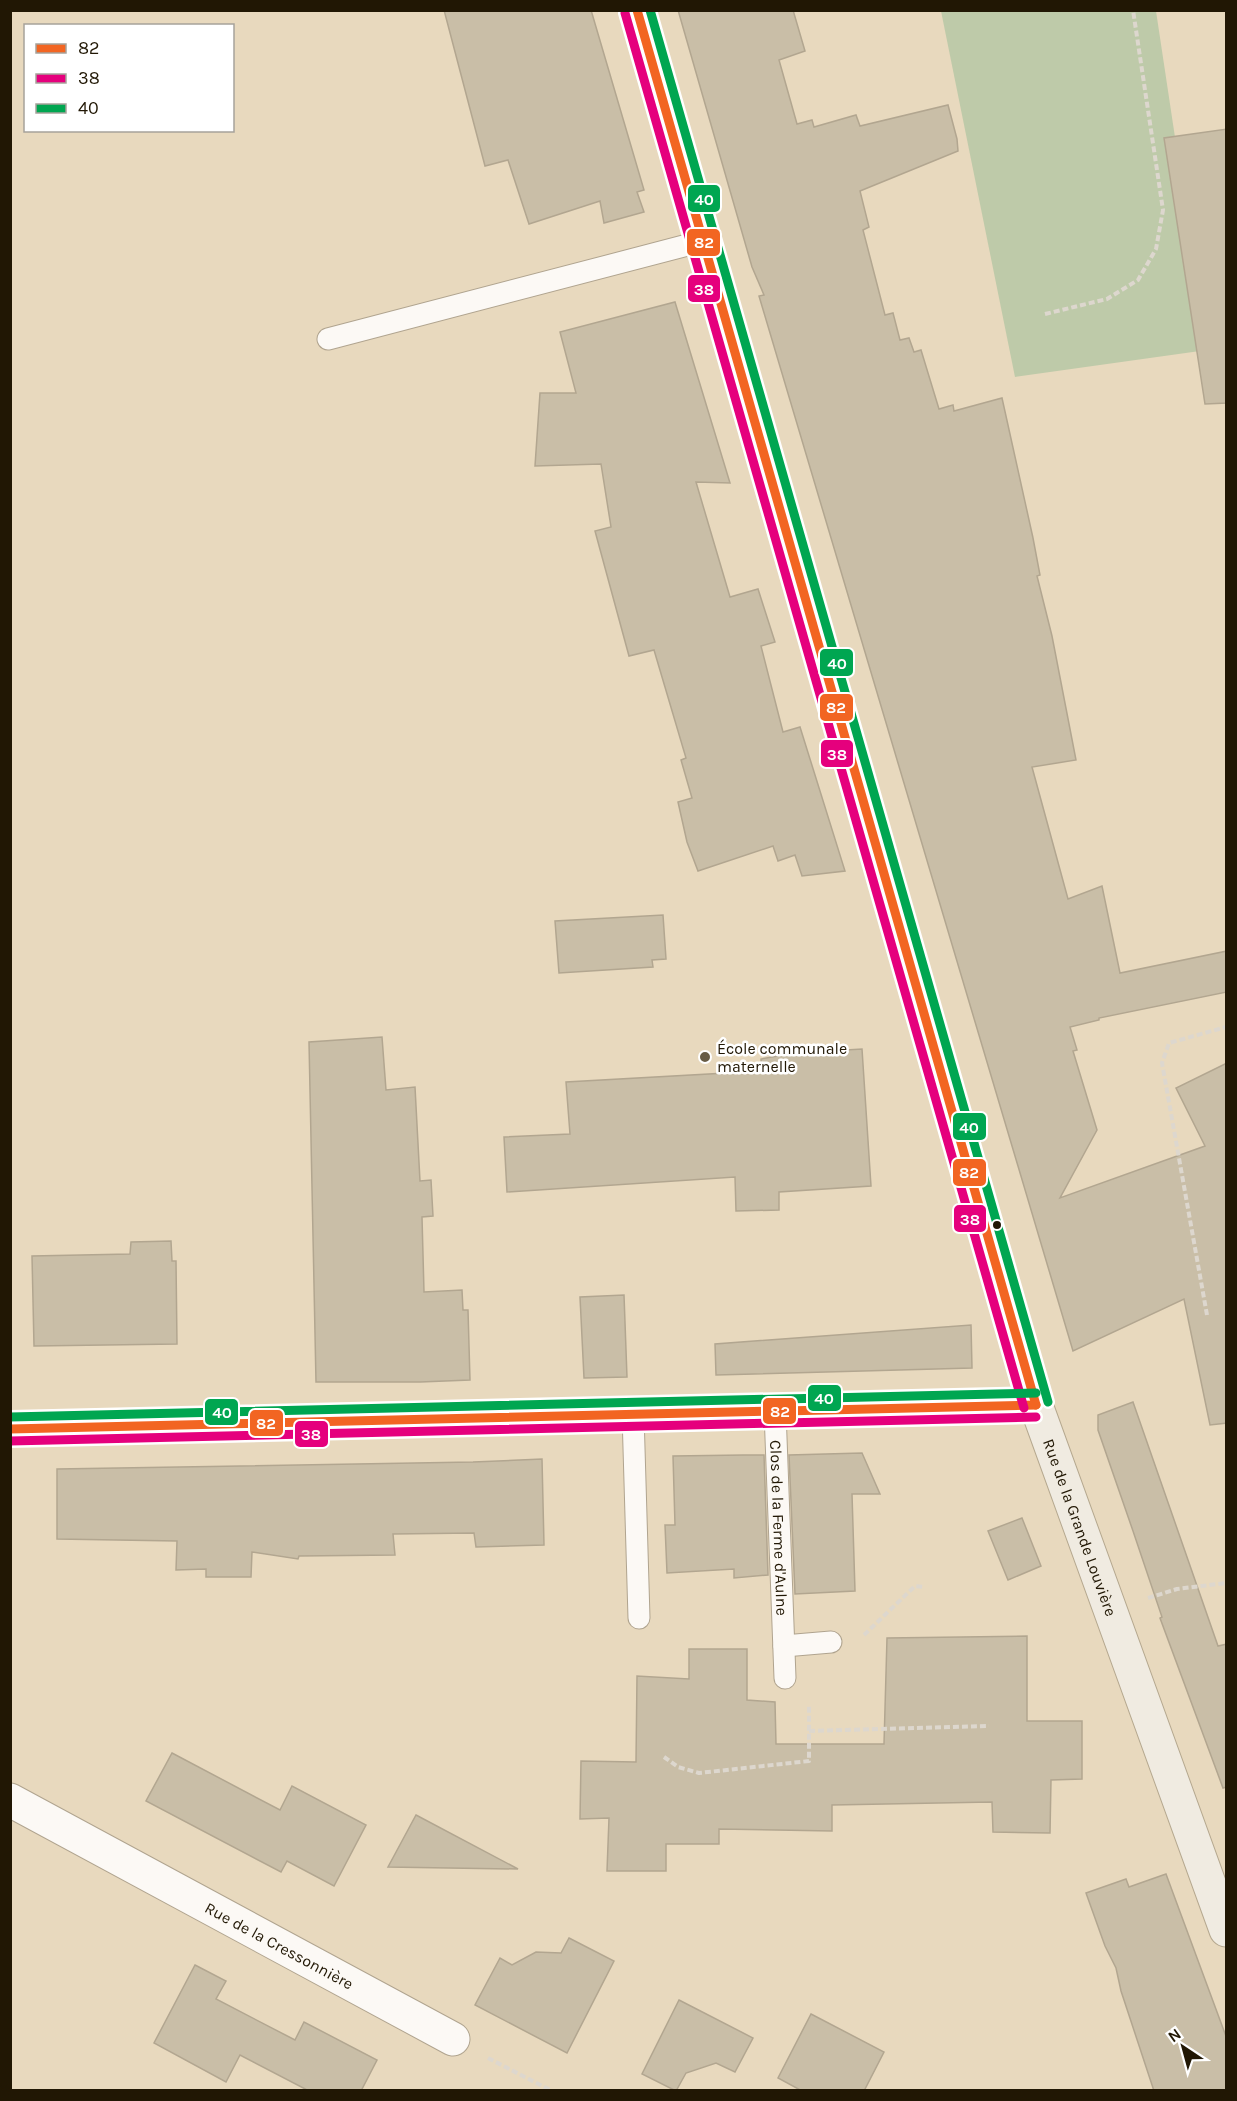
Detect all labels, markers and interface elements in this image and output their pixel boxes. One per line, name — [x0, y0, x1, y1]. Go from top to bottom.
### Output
legend — [24, 24, 234, 132]
text: 82 — [78, 37, 100, 59]
text: 38 — [78, 67, 100, 89]
text: 40 — [78, 97, 99, 119]
line badge: 40 — [687, 184, 721, 213]
text: 40 — [694, 190, 714, 209]
line badge: 82 — [686, 228, 721, 257]
text: 82 — [694, 233, 714, 252]
line badge: 38 — [687, 274, 721, 303]
text: 38 — [694, 280, 714, 299]
line badge: 40 — [819, 648, 854, 677]
text: 40 — [827, 654, 847, 673]
line badge: 82 — [819, 693, 854, 722]
text: 82 — [826, 698, 846, 717]
line badge: 38 — [820, 739, 854, 768]
text: 38 — [827, 745, 847, 764]
place label: École communale maternelle — [717, 1039, 847, 1076]
marker: École communale maternelle — [698, 1050, 712, 1064]
line badge: 40 — [952, 1112, 987, 1141]
text: 40 — [959, 1118, 979, 1137]
line badge: 82 — [952, 1158, 987, 1187]
text: 82 — [959, 1163, 979, 1182]
line badge: 38 — [953, 1204, 987, 1233]
text: 38 — [960, 1210, 980, 1229]
unlabelled marker — [991, 1219, 1003, 1231]
line badge: 40 — [807, 1384, 842, 1412]
text: 40 — [814, 1389, 834, 1408]
line badge: 82 — [762, 1397, 797, 1425]
line badge: 40 — [204, 1398, 239, 1426]
text: 82 — [770, 1402, 790, 1421]
text: 40 — [212, 1403, 232, 1422]
line badge: 82 — [249, 1409, 284, 1437]
text: 82 — [256, 1414, 276, 1433]
line badge: 38 — [294, 1420, 329, 1448]
text: 38 — [301, 1425, 321, 1444]
street label: Rue de la Grande Louvière — [1039, 1436, 1121, 1619]
street label: Clos de la Ferme d'Aulne — [766, 1440, 792, 1616]
street label: Rue de la Cressonnière — [202, 1898, 357, 1993]
north arrow — [1153, 2017, 1213, 2077]
text: N — [1164, 2024, 1185, 2046]

